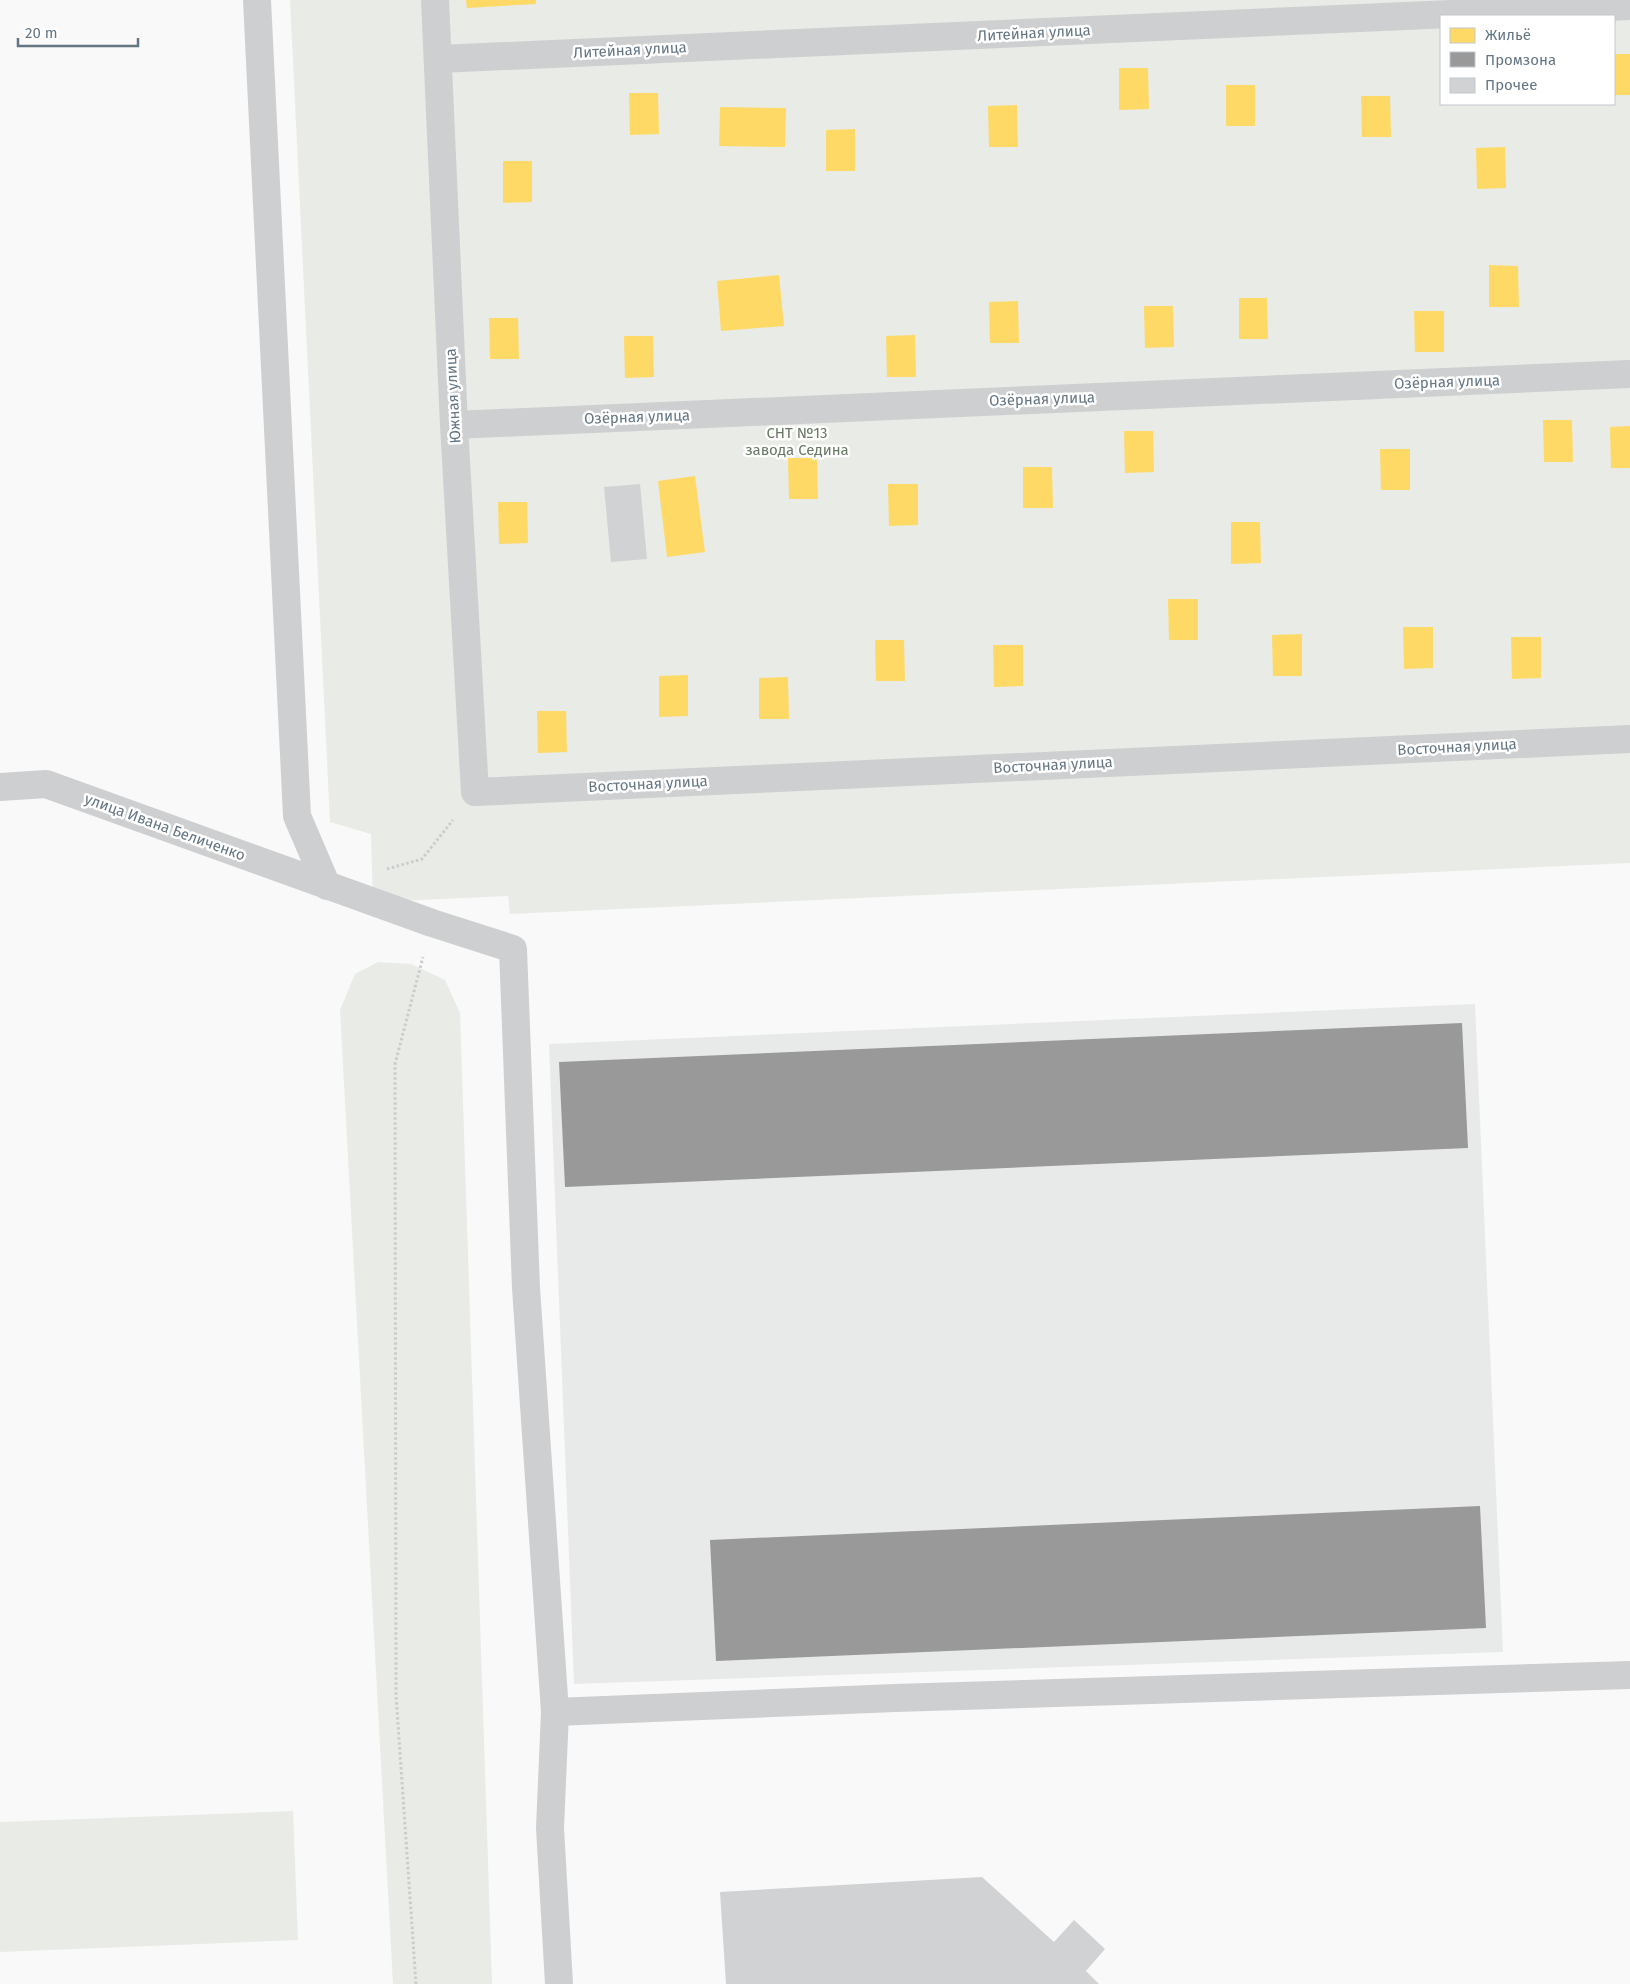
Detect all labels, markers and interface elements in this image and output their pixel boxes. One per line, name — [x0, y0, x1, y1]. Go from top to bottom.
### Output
scale bar — [18, 15, 138, 47]
legend — [1440, 15, 1615, 105]
street label: Литейная улица — [977, 21, 1091, 45]
text: 20 m — [25, 24, 58, 42]
text: Жильё — [1485, 26, 1531, 44]
street label: Литейная улица — [573, 38, 687, 62]
text: Промзона — [1485, 51, 1556, 69]
text: Прочее — [1485, 76, 1537, 94]
street label: Южная улица — [442, 348, 464, 444]
street label: Озёрная улица — [1394, 371, 1500, 393]
street label: Озёрная улица — [989, 388, 1095, 410]
street label: Озёрная улица — [584, 406, 690, 428]
park label: СНТ №13 завода Седина — [745, 424, 849, 459]
street label: Восточная улица — [1397, 735, 1517, 759]
street label: Восточная улица — [993, 753, 1113, 777]
street label: Восточная улица — [588, 772, 708, 796]
street label: улица Ивана Беличенко — [82, 790, 248, 864]

